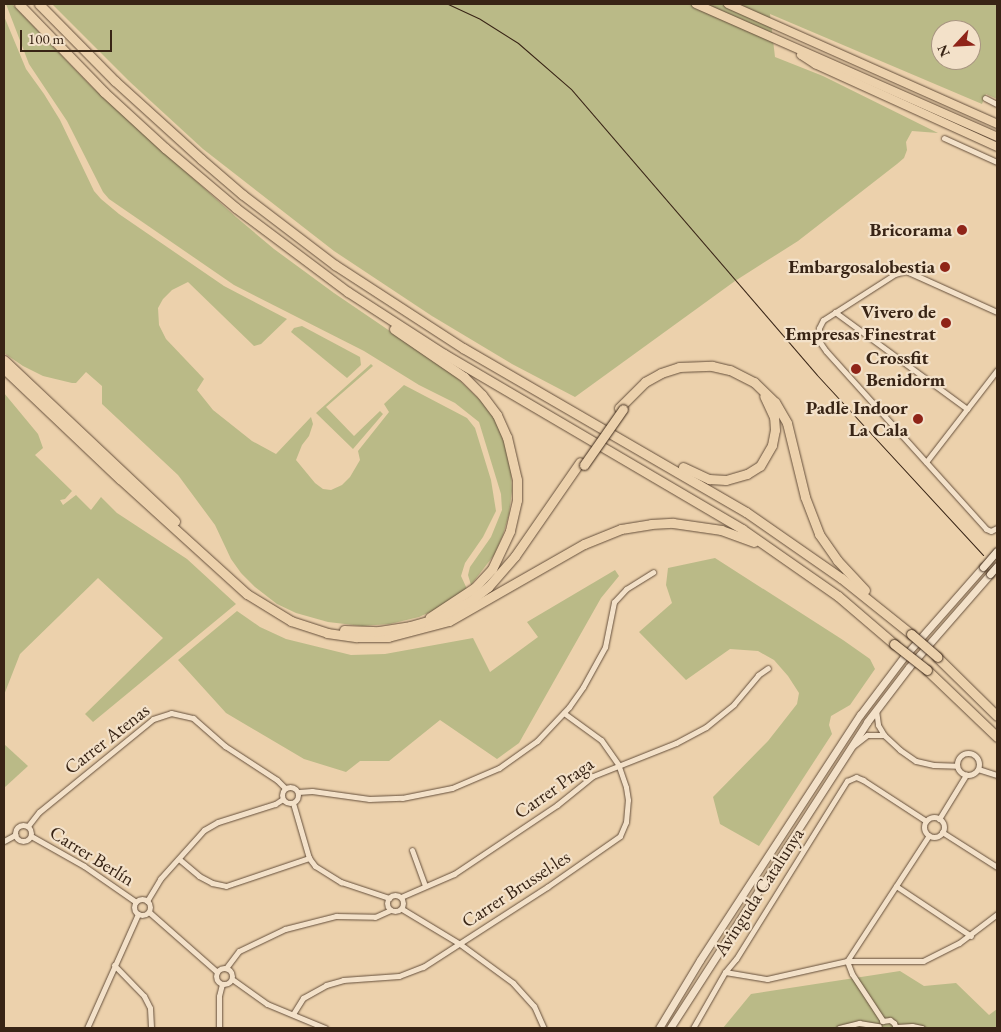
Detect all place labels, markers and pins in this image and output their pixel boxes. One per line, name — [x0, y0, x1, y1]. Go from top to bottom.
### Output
place label: Bricorama — [869, 219, 952, 241]
marker: Bricorama — [956, 224, 968, 236]
place label: Embargosalobestia — [788, 256, 935, 278]
marker: Embargosalobestia — [939, 261, 951, 273]
place label: Vivero de Empresas Finestrat — [785, 301, 936, 345]
marker: Vivero de Empresas Finestrat — [940, 317, 952, 329]
place label: Crossfit Benidorm — [866, 347, 945, 391]
marker: Crossfit Benidorm — [850, 363, 862, 375]
place label: Padle Indoor La Cala — [806, 397, 908, 441]
marker: Padle Indoor La Cala — [912, 413, 924, 425]

